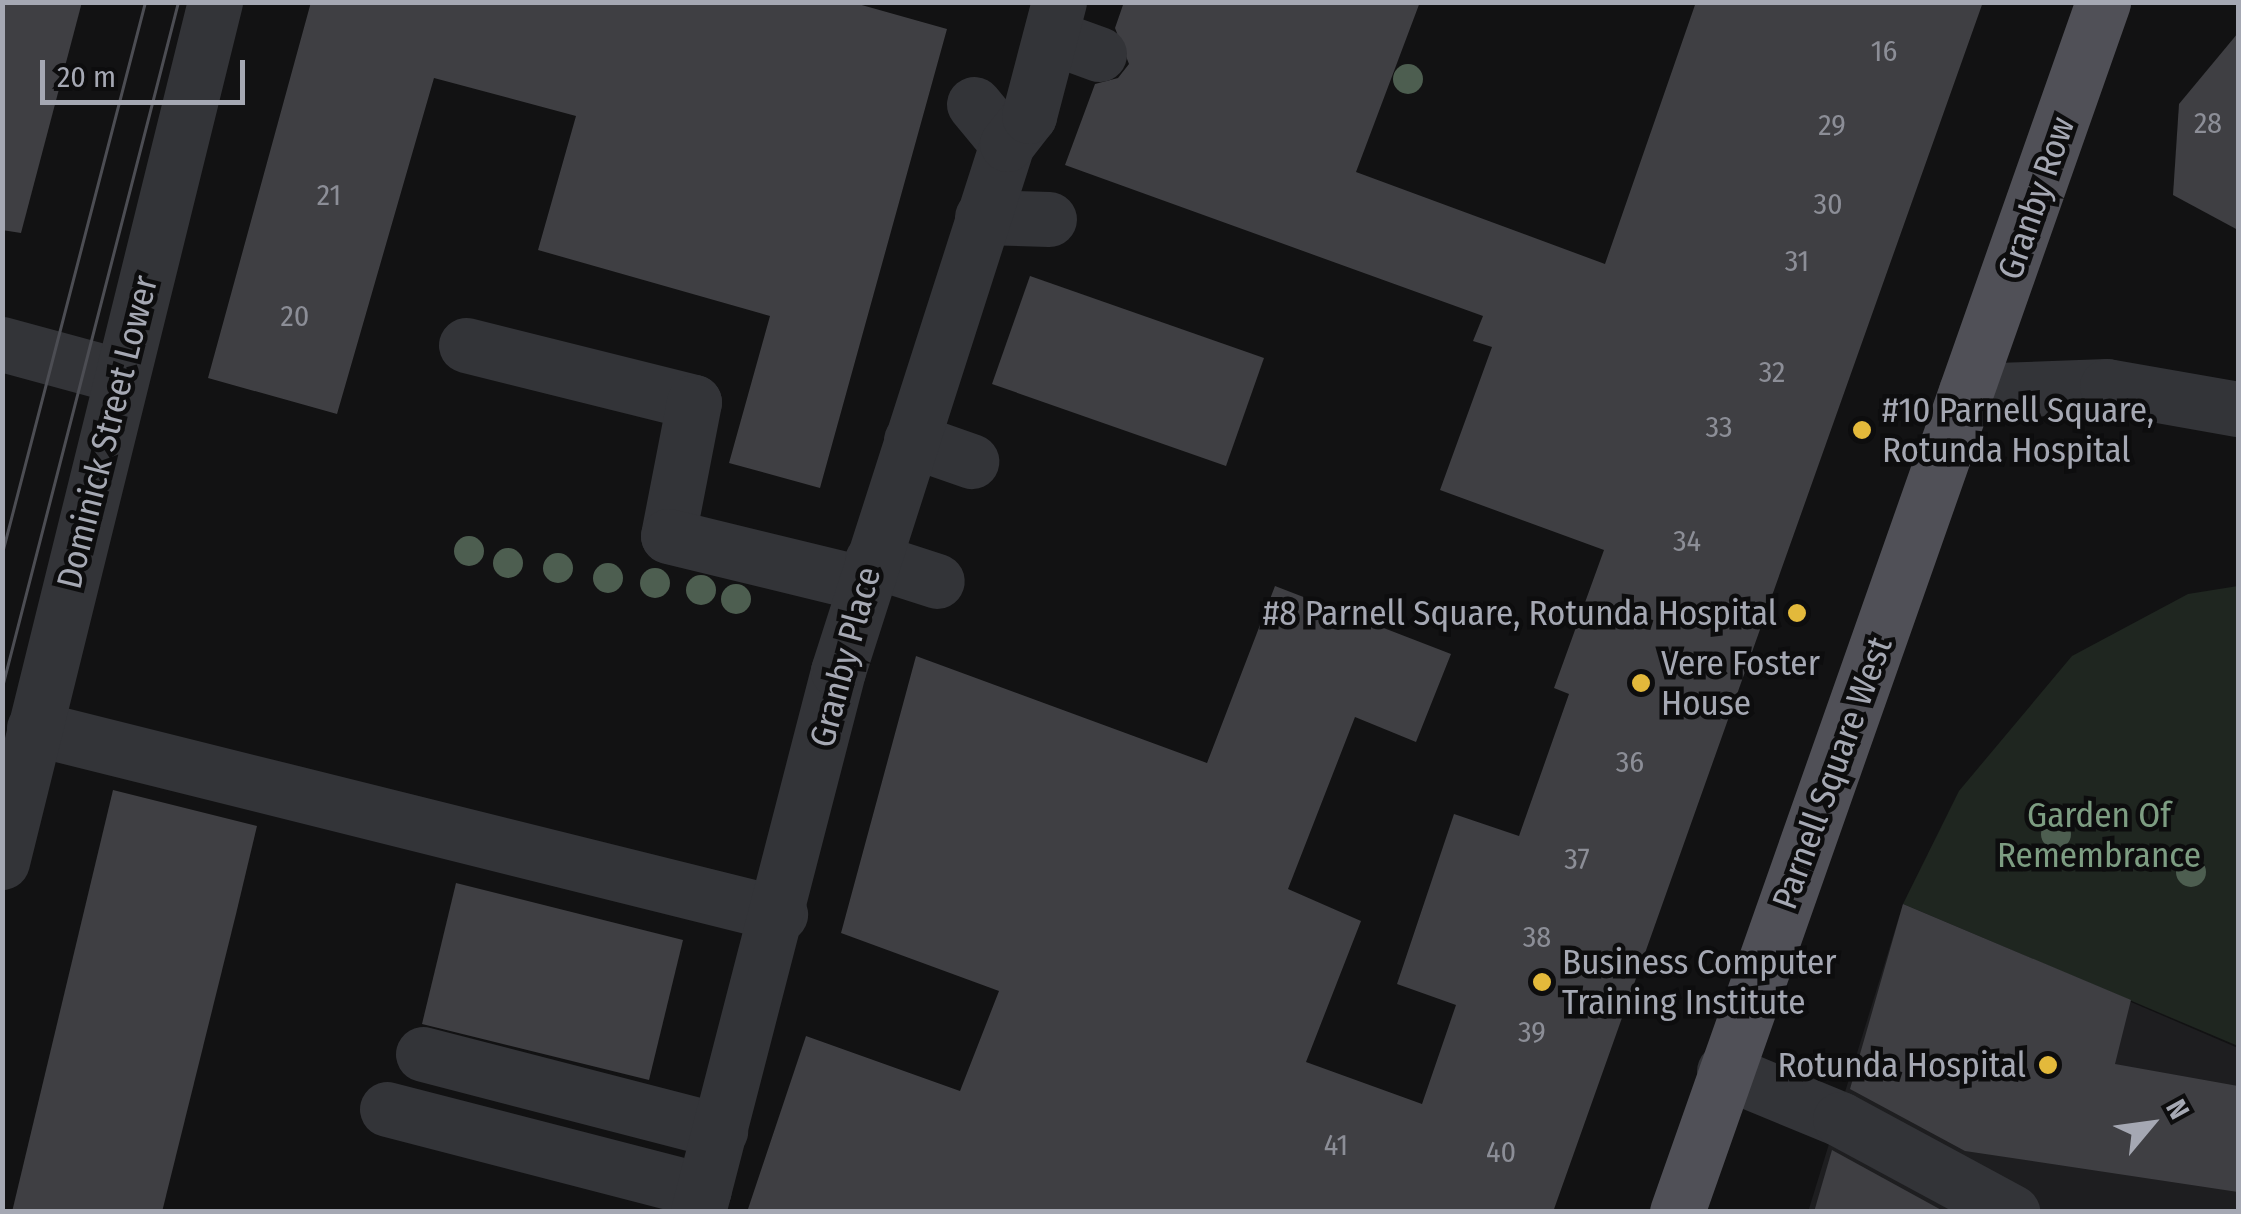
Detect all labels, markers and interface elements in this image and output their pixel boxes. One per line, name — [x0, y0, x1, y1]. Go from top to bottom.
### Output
house number: 16 — [1871, 33, 1897, 69]
scale bar — [45, 40, 250, 102]
text: 20 m — [57, 59, 116, 95]
house number: 28 — [2194, 105, 2222, 141]
house number: 29 — [1818, 107, 1846, 143]
street label: Granby Row — [1989, 111, 2083, 285]
house number: 21 — [317, 177, 341, 213]
house number: 30 — [1813, 186, 1843, 222]
house number: 31 — [1785, 243, 1809, 279]
street label: Dominick Street Lower — [48, 271, 166, 593]
house number: 20 — [281, 298, 309, 334]
house number: 32 — [1759, 354, 1785, 390]
place label: #10 Parnell Square, Rotunda Hospital — [1882, 389, 2154, 471]
house number: 33 — [1705, 409, 1733, 445]
marker: #10 Parnell Square, Rotunda Hospital — [1851, 419, 1873, 441]
house number: 34 — [1673, 523, 1701, 559]
street label: Granby Place — [801, 562, 889, 752]
place label: #8 Parnell Square, Rotunda Hospital — [1263, 592, 1777, 634]
marker: #8 Parnell Square, Rotunda Hospital — [1786, 602, 1808, 624]
street label: Parnell Square West — [1763, 631, 1901, 915]
place label: Vere Foster House — [1661, 642, 1820, 724]
marker: Vere Foster House — [1630, 672, 1652, 694]
house number: 36 — [1616, 744, 1644, 780]
park label: Garden Of Remembrance — [1997, 794, 2201, 876]
house number: 37 — [1564, 841, 1590, 877]
house number: 38 — [1523, 919, 1551, 955]
place label: Business Computer Training Institute — [1562, 941, 1836, 1023]
marker: Business Computer Training Institute — [1531, 971, 1553, 993]
house number: 39 — [1518, 1014, 1546, 1050]
place label: Rotunda Hospital — [1777, 1044, 2026, 1086]
marker: Rotunda Hospital — [2035, 1052, 2061, 1078]
north arrow — [2101, 1074, 2201, 1174]
text: N — [2159, 1094, 2196, 1125]
house number: 41 — [1324, 1127, 1348, 1163]
house number: 40 — [1486, 1134, 1516, 1170]

